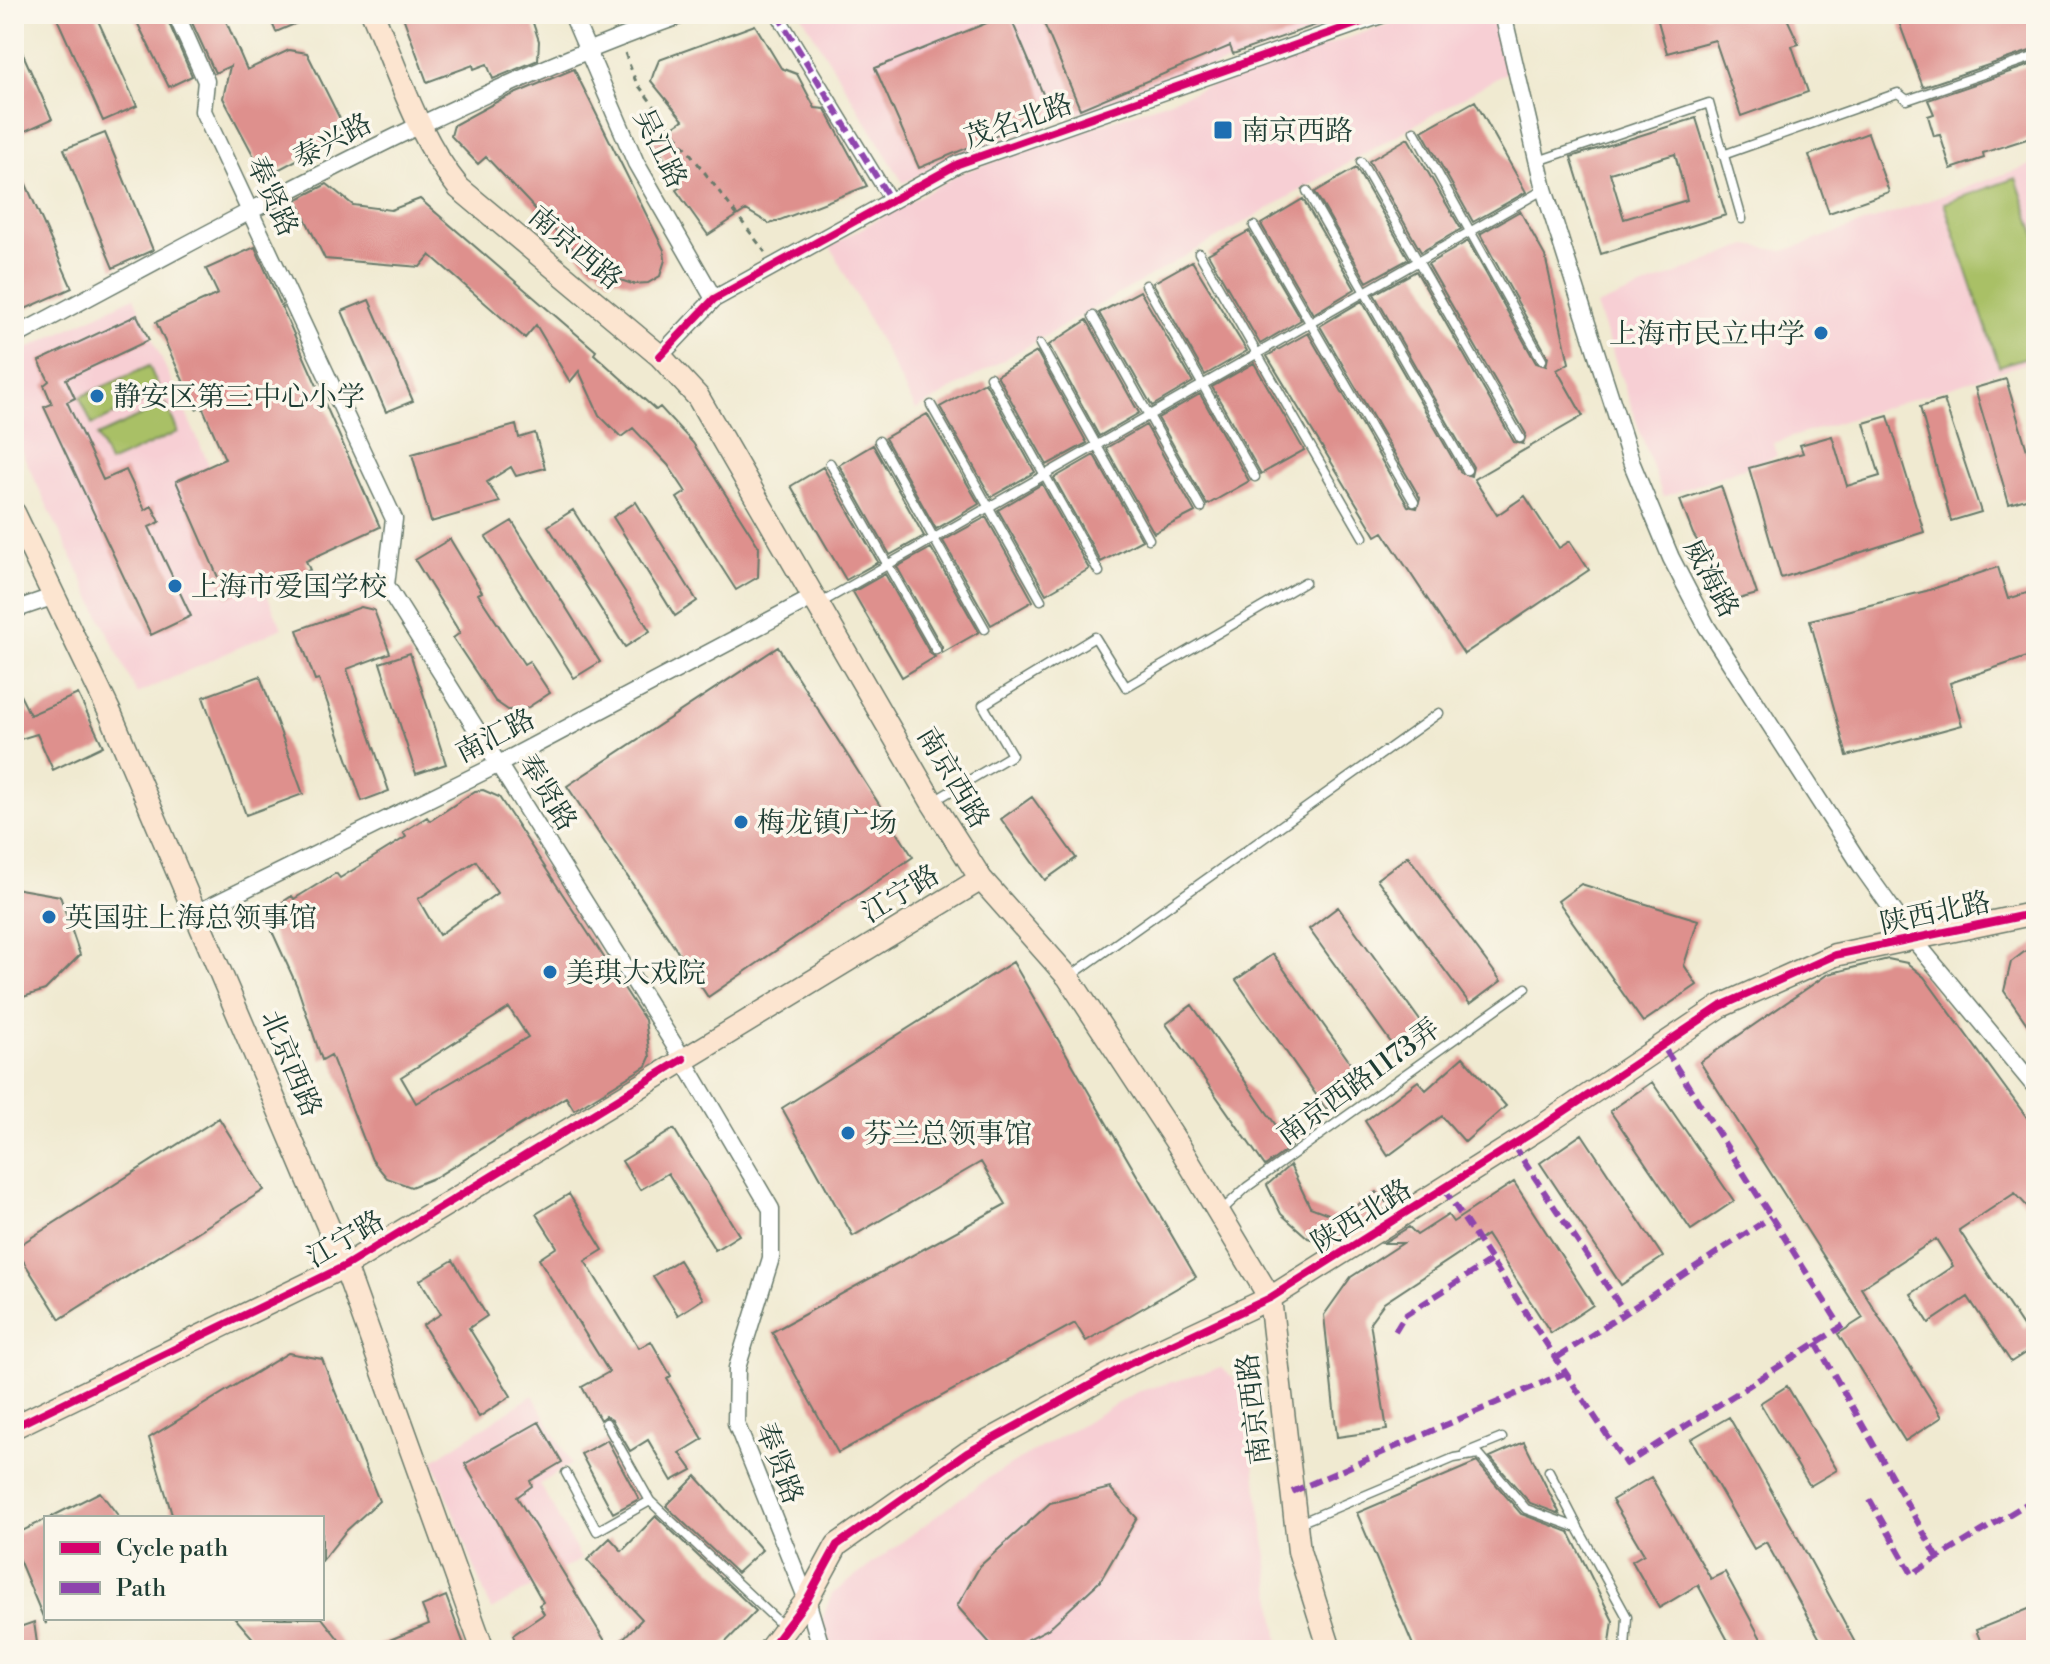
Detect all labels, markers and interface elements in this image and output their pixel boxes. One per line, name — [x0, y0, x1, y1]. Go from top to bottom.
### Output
street label: 茂名北路 — [960, 87, 1077, 156]
street label: 吴江路 — [626, 103, 694, 194]
street label: 泰兴路 — [287, 106, 378, 176]
place label: 南京西路 — [1241, 114, 1353, 149]
marker: 南京西路 — [1212, 119, 1234, 141]
street label: 奉贤路 — [238, 151, 305, 242]
street label: 南京西路 — [521, 199, 629, 298]
place label: 上海市民立中学 — [1609, 317, 1805, 352]
marker: 上海市民立中学 — [1812, 324, 1830, 342]
place label: 静安区第三中心小学 — [113, 380, 365, 415]
marker: 静安区第三中心小学 — [88, 387, 106, 405]
street label: 威海路 — [1676, 533, 1746, 624]
place label: 上海市爱国学校 — [191, 570, 387, 605]
marker: 上海市爱国学校 — [166, 577, 184, 595]
street label: 南汇路 — [450, 702, 541, 771]
street label: 南京西路 — [909, 721, 997, 835]
street label: 奉贤路 — [510, 748, 584, 838]
place label: 梅龙镇广场 — [757, 806, 897, 841]
marker: 梅龙镇广场 — [732, 813, 750, 831]
street label: 江宁路 — [856, 858, 946, 931]
street label: 陕西北路 — [1877, 885, 1994, 942]
place label: 英国驻上海总领事馆 — [65, 901, 317, 936]
marker: 英国驻上海总领事馆 — [40, 908, 58, 926]
place label: 美琪大戏院 — [566, 956, 706, 991]
marker: 美琪大戏院 — [541, 963, 559, 981]
street label: 北京西路 — [253, 1005, 329, 1122]
street label: 南京西路1173弄 — [1271, 1011, 1447, 1153]
place label: 芬兰总领事馆 — [864, 1117, 1032, 1152]
marker: 芬兰总领事馆 — [839, 1124, 857, 1142]
street label: 陕西北路 — [1305, 1172, 1419, 1261]
street label: 江宁路 — [301, 1203, 391, 1275]
street label: 南京西路 — [1230, 1351, 1279, 1467]
street label: 奉贤路 — [747, 1418, 810, 1509]
legend — [44, 1516, 324, 1620]
text: Cycle path — [116, 1534, 228, 1564]
text: Path — [116, 1574, 166, 1604]

